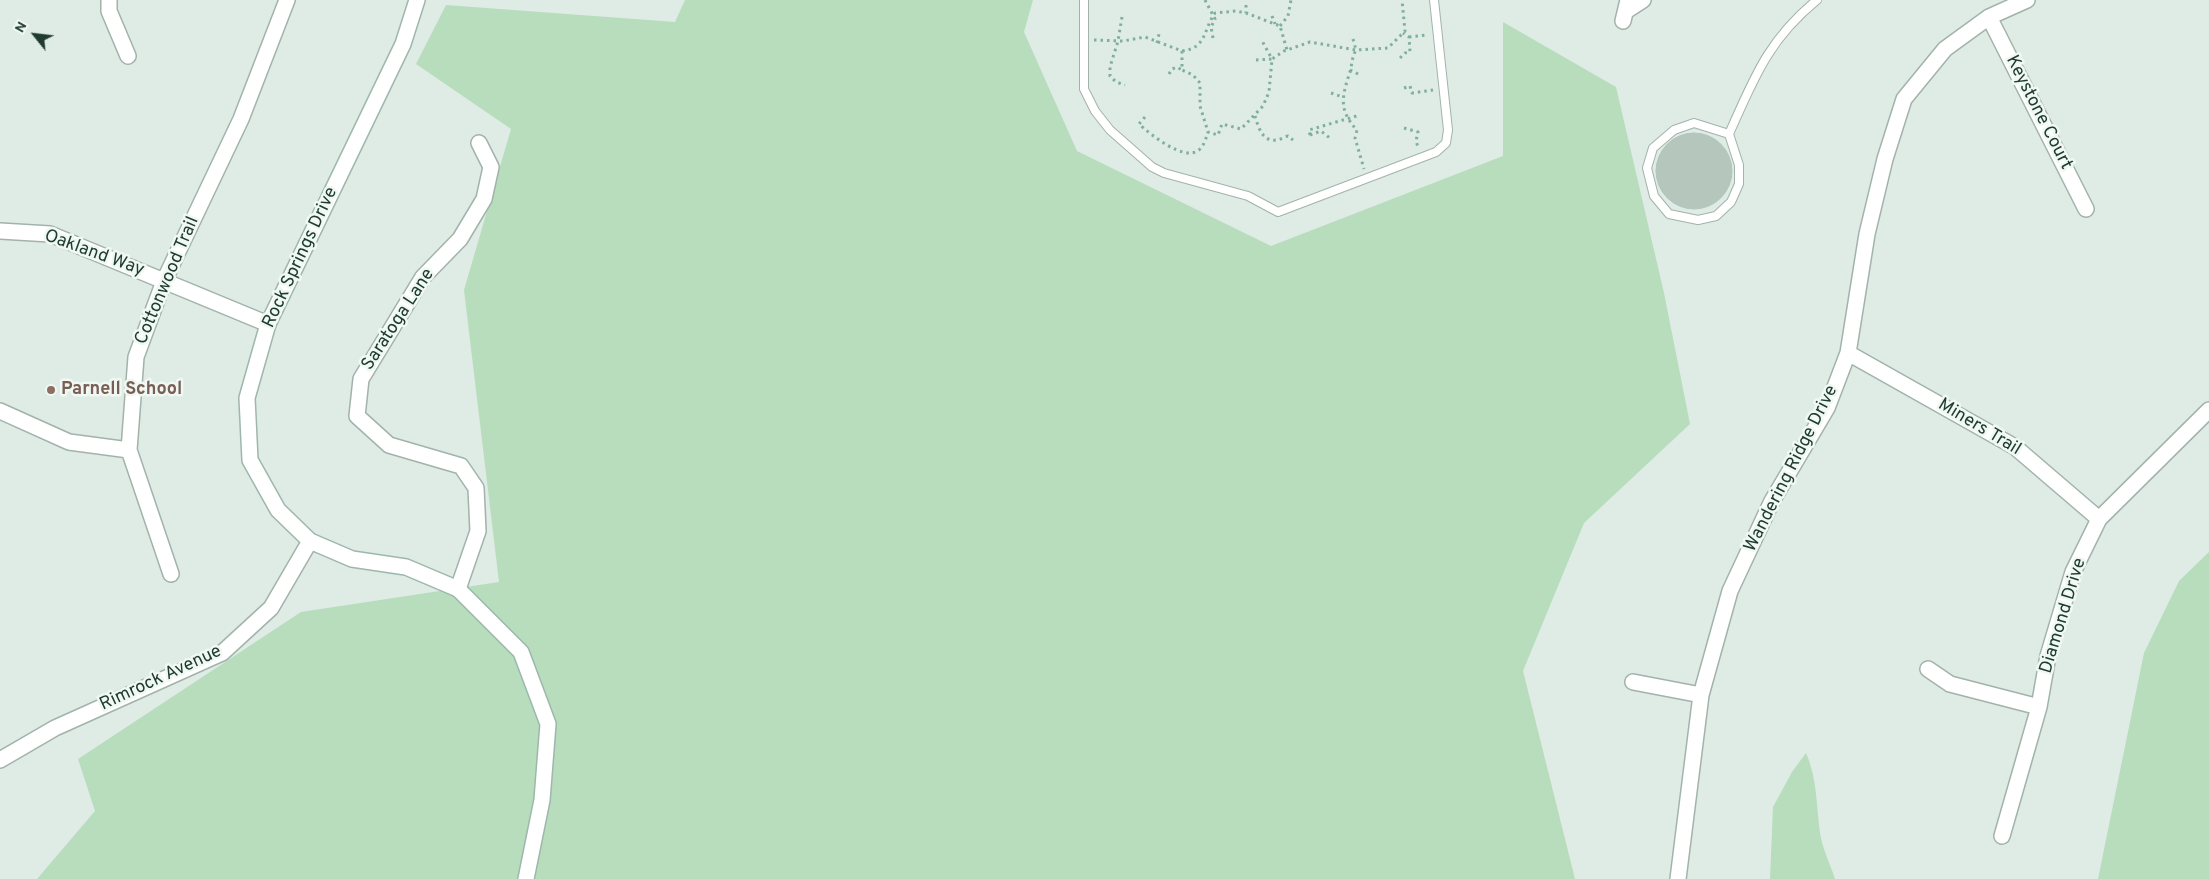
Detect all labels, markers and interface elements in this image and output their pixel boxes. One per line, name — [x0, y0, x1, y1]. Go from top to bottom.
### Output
north arrow — [10, 10, 60, 60]
text: N — [12, 19, 31, 36]
street label: Keystone Court — [2000, 52, 2076, 174]
street label: Rock Springs Drive — [259, 184, 343, 332]
street label: Cottonwood Trail — [131, 214, 205, 348]
street label: Oakland Way — [41, 226, 147, 282]
street label: Saratoga Lane — [358, 265, 440, 375]
place label: Parnell School — [61, 379, 182, 401]
street label: Wandering Ridge Drive — [1741, 382, 1843, 556]
marker: Parnell School — [45, 384, 57, 396]
street label: Miners Trail — [1934, 395, 2024, 461]
street label: Diamond Drive — [2036, 556, 2092, 676]
street label: Rimrock Avenue — [97, 641, 225, 717]

